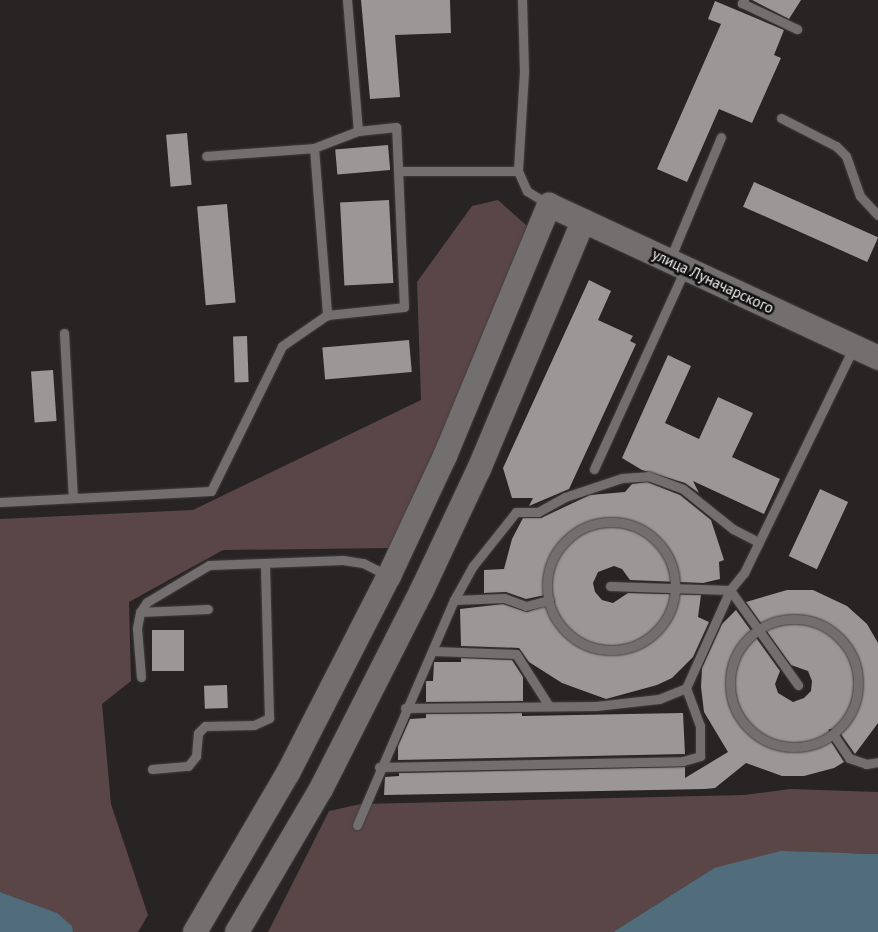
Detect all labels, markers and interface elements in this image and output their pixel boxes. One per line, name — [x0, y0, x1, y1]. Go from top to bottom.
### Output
street label: улица Луначарского — [649, 245, 777, 317]

